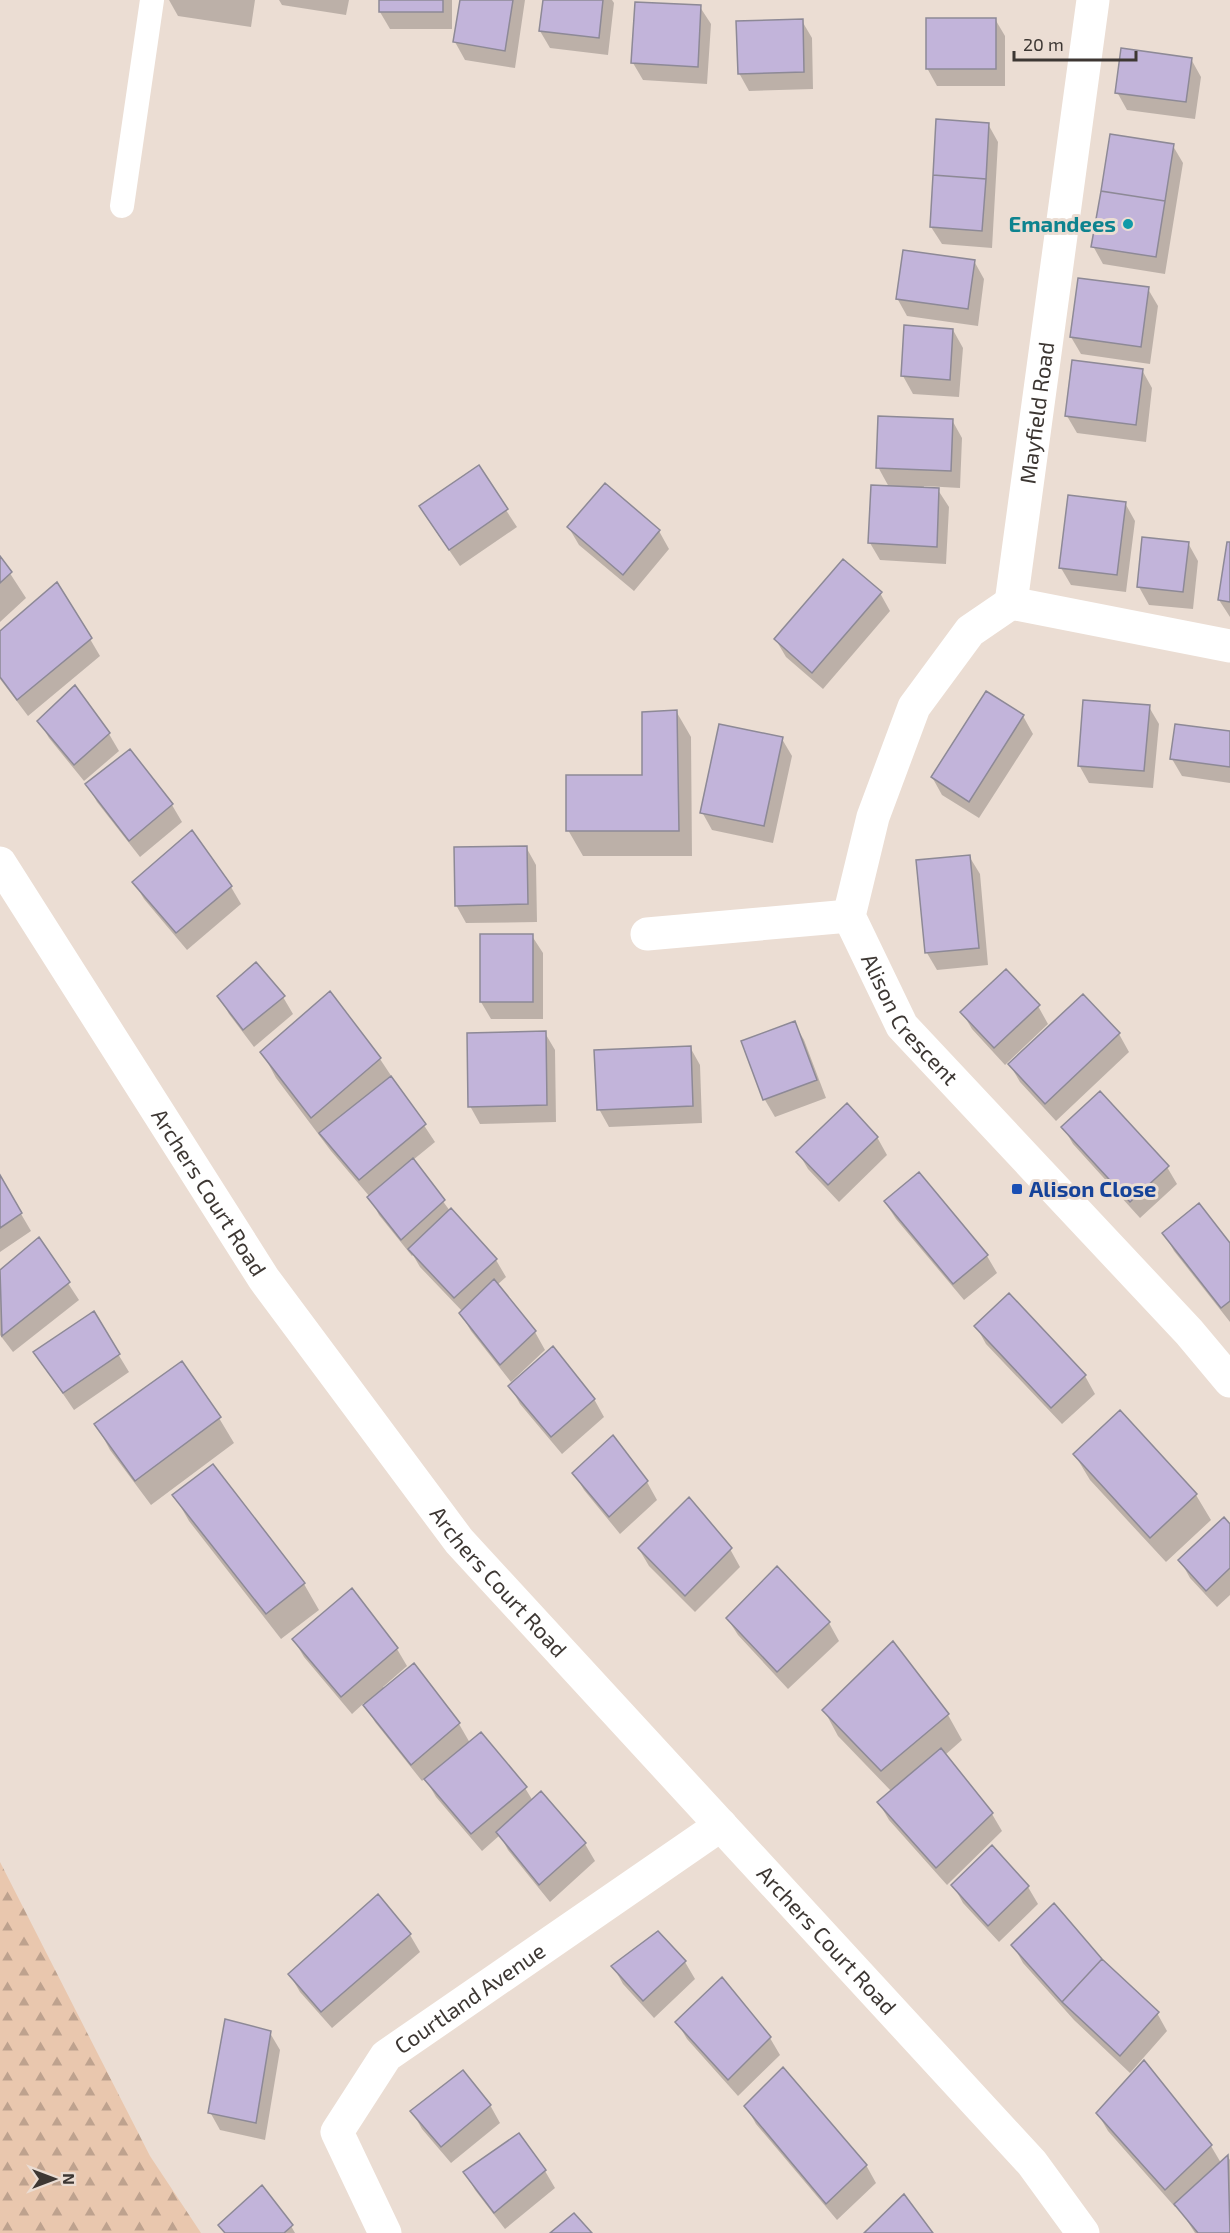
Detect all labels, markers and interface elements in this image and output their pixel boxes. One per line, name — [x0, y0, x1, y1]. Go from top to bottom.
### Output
scale bar — [1014, 24, 1136, 62]
text: 20 m — [1023, 33, 1064, 55]
place label: Emandees — [1009, 210, 1116, 236]
marker: Emandees — [1121, 217, 1135, 231]
street label: Mayfield Road — [1013, 340, 1058, 485]
street label: Alison Crescent — [857, 949, 964, 1090]
street label: Archers Court Road — [147, 1103, 272, 1280]
place label: Alison Close — [1029, 1175, 1157, 1201]
marker: Alison Close — [1010, 1182, 1024, 1196]
street label: Archers Court Road — [426, 1501, 573, 1662]
street label: Archers Court Road — [753, 1860, 902, 2019]
street label: Courtland Avenue — [389, 1936, 549, 2058]
north arrow — [24, 2149, 84, 2209]
text: N — [60, 2173, 79, 2185]

